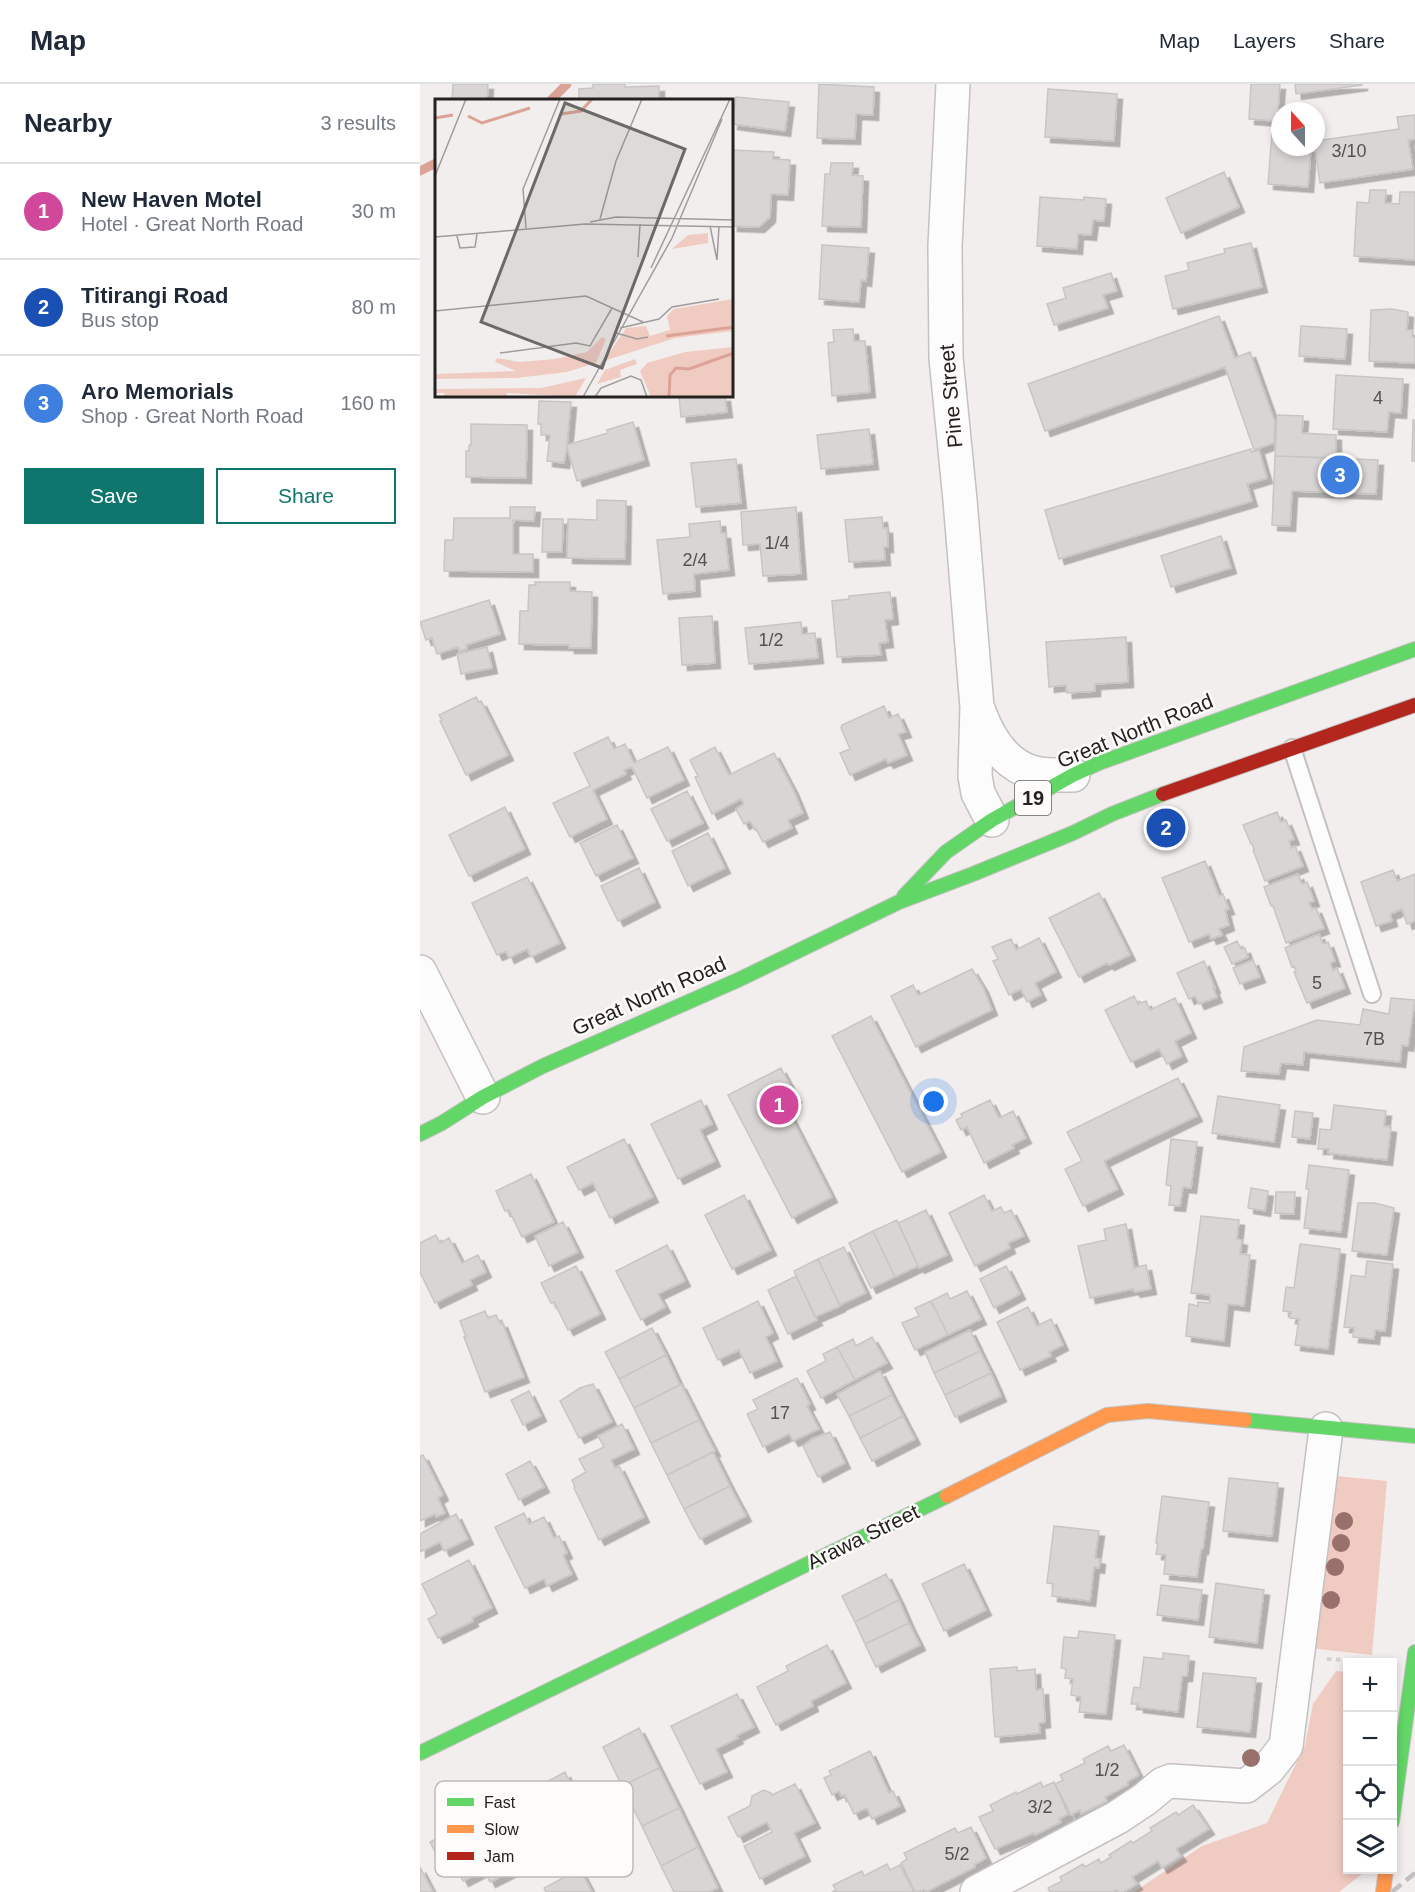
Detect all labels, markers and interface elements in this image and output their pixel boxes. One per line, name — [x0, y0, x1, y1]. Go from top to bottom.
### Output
text: Map — [30, 25, 86, 56]
text: Map — [1159, 29, 1200, 52]
text: Layers — [1233, 29, 1296, 52]
text: Share — [1329, 29, 1385, 52]
inset map — [435, 99, 734, 398]
north arrow — [1271, 102, 1325, 156]
text: Nearby — [24, 108, 112, 138]
text: 3 results — [320, 112, 396, 134]
house number: 3/10 — [1331, 141, 1367, 161]
text: New Haven Motel — [81, 187, 262, 212]
text: 1 — [38, 200, 49, 222]
text: 30 m — [352, 200, 396, 222]
text: Hotel · Great North Road — [81, 213, 303, 235]
text: Titirangi Road — [81, 283, 229, 308]
text: 2 — [38, 296, 49, 318]
text: 80 m — [352, 296, 396, 318]
text: Bus stop — [81, 309, 159, 331]
street label: Pine Street — [935, 343, 966, 449]
text: Aro Memorials — [81, 379, 234, 404]
house number: 4 — [1373, 388, 1383, 408]
text: 3 — [38, 392, 49, 414]
text: 160 m — [340, 392, 396, 414]
text: Shop · Great North Road — [81, 405, 303, 427]
pin: 3 — [1320, 452, 1360, 498]
button: Save — [24, 468, 204, 524]
button: Share — [216, 468, 396, 524]
house number: 1/4 — [764, 533, 790, 553]
house number: 2/4 — [682, 550, 708, 570]
house number: 1/2 — [758, 630, 784, 650]
street label: Great North Road — [1054, 689, 1216, 772]
road number: 19 — [1015, 781, 1051, 815]
pin: 2 — [1146, 806, 1186, 850]
street label: Great North Road — [568, 951, 729, 1040]
house number: 5 — [1312, 973, 1322, 993]
house number: 7B — [1363, 1029, 1385, 1049]
pin: 1 — [760, 1082, 798, 1128]
your location — [919, 1087, 948, 1116]
house number: 17 — [770, 1403, 790, 1423]
street label: Arawa Street — [803, 1500, 923, 1573]
map controls — [1343, 1658, 1397, 1874]
button: + — [1343, 1658, 1397, 1712]
button: − — [1343, 1712, 1397, 1766]
house number: 1/2 — [1094, 1760, 1120, 1780]
button: locate — [1343, 1766, 1397, 1820]
legend — [435, 1781, 633, 1877]
text: Fast — [484, 1794, 516, 1811]
house number: 3/2 — [1027, 1797, 1053, 1817]
button: layers — [1343, 1820, 1397, 1874]
text: Slow — [484, 1821, 519, 1838]
house number: 5/2 — [944, 1844, 970, 1864]
text: Jam — [484, 1848, 514, 1865]

